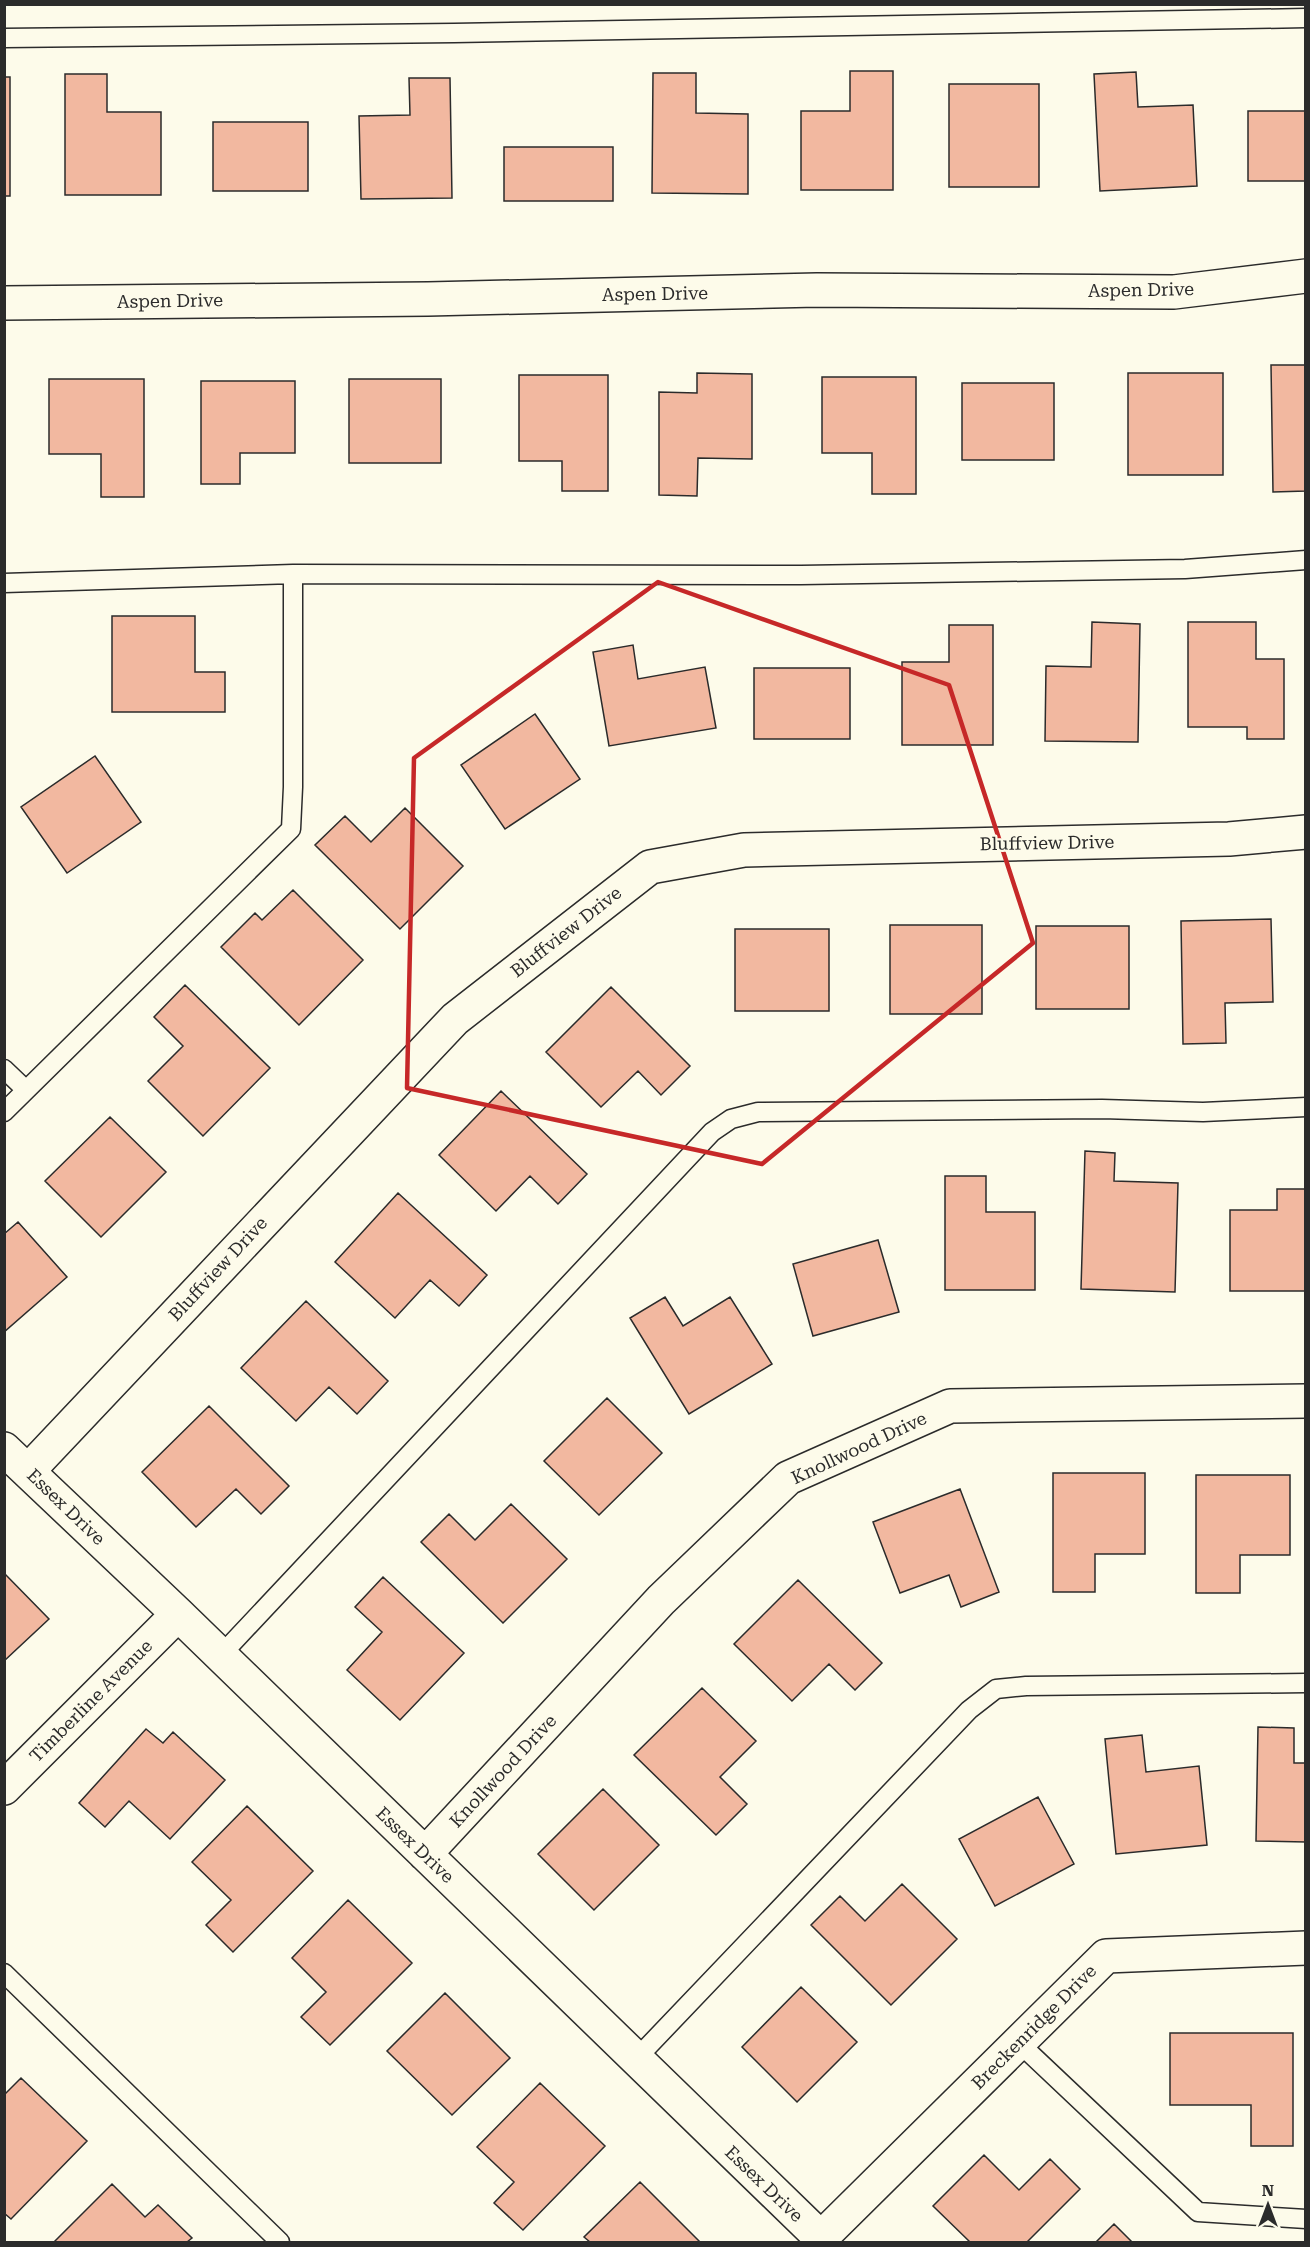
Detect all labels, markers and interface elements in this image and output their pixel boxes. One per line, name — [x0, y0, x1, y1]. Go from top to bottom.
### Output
street label: Aspen Drive — [1088, 278, 1194, 301]
street label: Aspen Drive — [602, 282, 708, 305]
street label: Aspen Drive — [117, 289, 223, 312]
street label: Bluffview Drive — [979, 831, 1115, 854]
street label: Bluffview Drive — [506, 882, 625, 981]
street label: Bluffview Drive — [164, 1212, 271, 1325]
street label: Knollwood Drive — [788, 1407, 930, 1488]
street label: Essex Drive — [23, 1464, 110, 1549]
street label: Timberline Avenue — [25, 1635, 156, 1766]
street label: Knollwood Drive — [445, 1710, 560, 1831]
street label: Essex Drive — [372, 1802, 459, 1887]
street label: Breckenridge Drive — [967, 1960, 1100, 2093]
street label: Essex Drive — [721, 2141, 808, 2226]
north arrow — [1238, 2175, 1298, 2235]
text: N — [1262, 2181, 1274, 2200]

